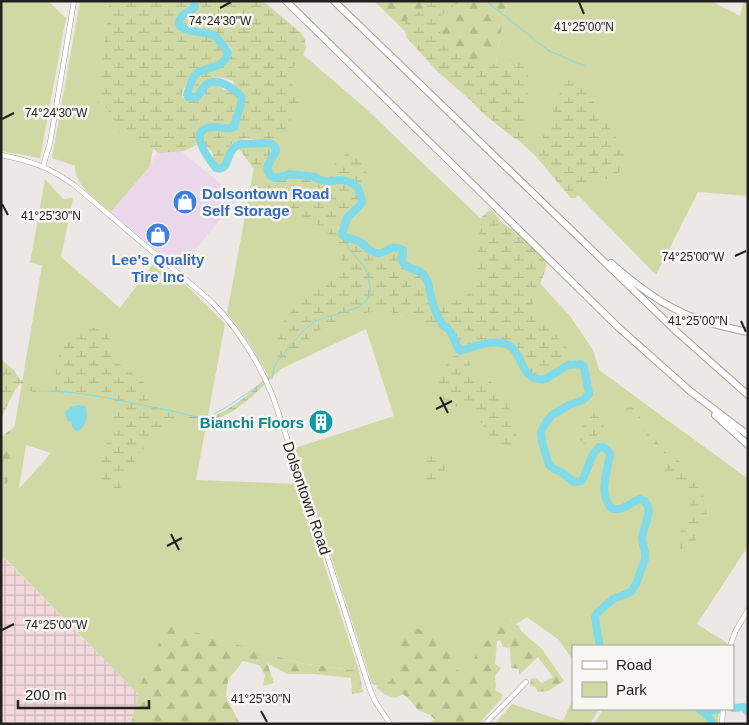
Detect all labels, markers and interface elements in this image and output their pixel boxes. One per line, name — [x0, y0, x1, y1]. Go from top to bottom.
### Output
text: 74°24'30"W — [189, 14, 252, 28]
text: 41°25'00"N — [554, 20, 614, 34]
text: 74°24'30"W — [25, 106, 88, 120]
place label: Dolsontown Road Self Storage — [202, 185, 330, 219]
shop icon: Dolsontown Road Self Storage — [172, 189, 198, 215]
text: 41°25'30"N — [21, 209, 81, 223]
shop icon: Lee's Quality Tire Inc — [145, 222, 171, 248]
text: 74°25'00"W — [662, 250, 725, 264]
place label: Lee's Quality Tire Inc — [112, 251, 205, 285]
text: 41°25'00"N — [668, 314, 728, 328]
building icon: Bianchi Floors — [308, 409, 334, 435]
place label: Bianchi Floors — [200, 414, 304, 431]
street label: Dolsontown Road — [280, 439, 334, 557]
text: 74°25'00"W — [25, 618, 88, 632]
legend — [572, 645, 734, 710]
text: Road — [616, 656, 652, 673]
scale bar — [18, 678, 149, 710]
text: Park — [616, 681, 647, 698]
text: 200 m — [25, 686, 67, 703]
text: 41°25'30"N — [231, 692, 291, 706]

